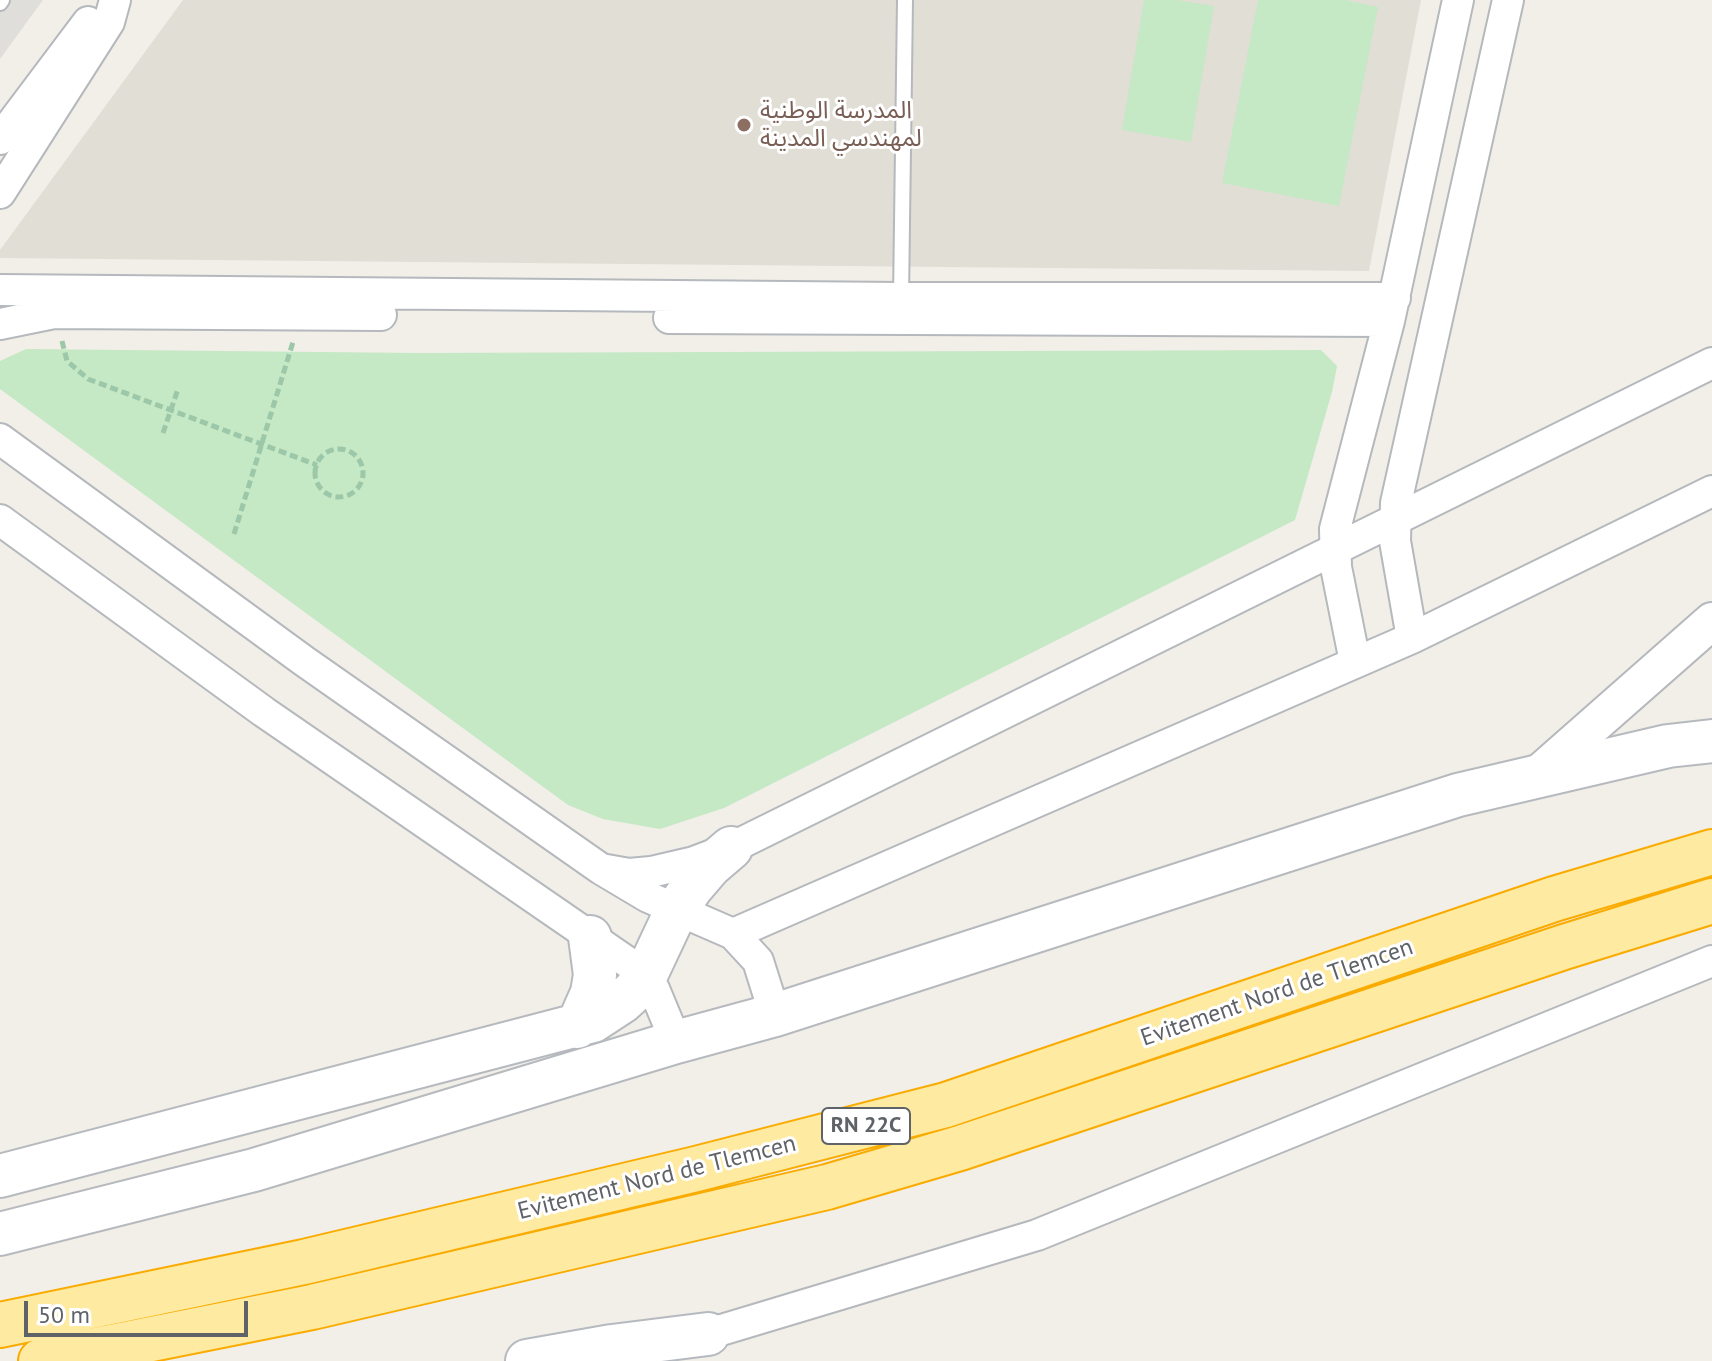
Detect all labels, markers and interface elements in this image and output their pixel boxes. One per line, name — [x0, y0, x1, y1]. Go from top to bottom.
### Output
place label: المدرسة الوطنية لمهندسي المدينة — [760, 97, 922, 153]
marker: المدرسة الوطنية لمهندسي المدينة — [735, 116, 753, 134]
street label: Evitement Nord de Tlemcen — [1137, 933, 1417, 1053]
road number: RN 22C — [822, 1108, 910, 1144]
street label: Evitement Nord de Tlemcen — [515, 1129, 799, 1227]
scale bar — [28, 1285, 252, 1335]
text: 50 m — [38, 1299, 90, 1330]

